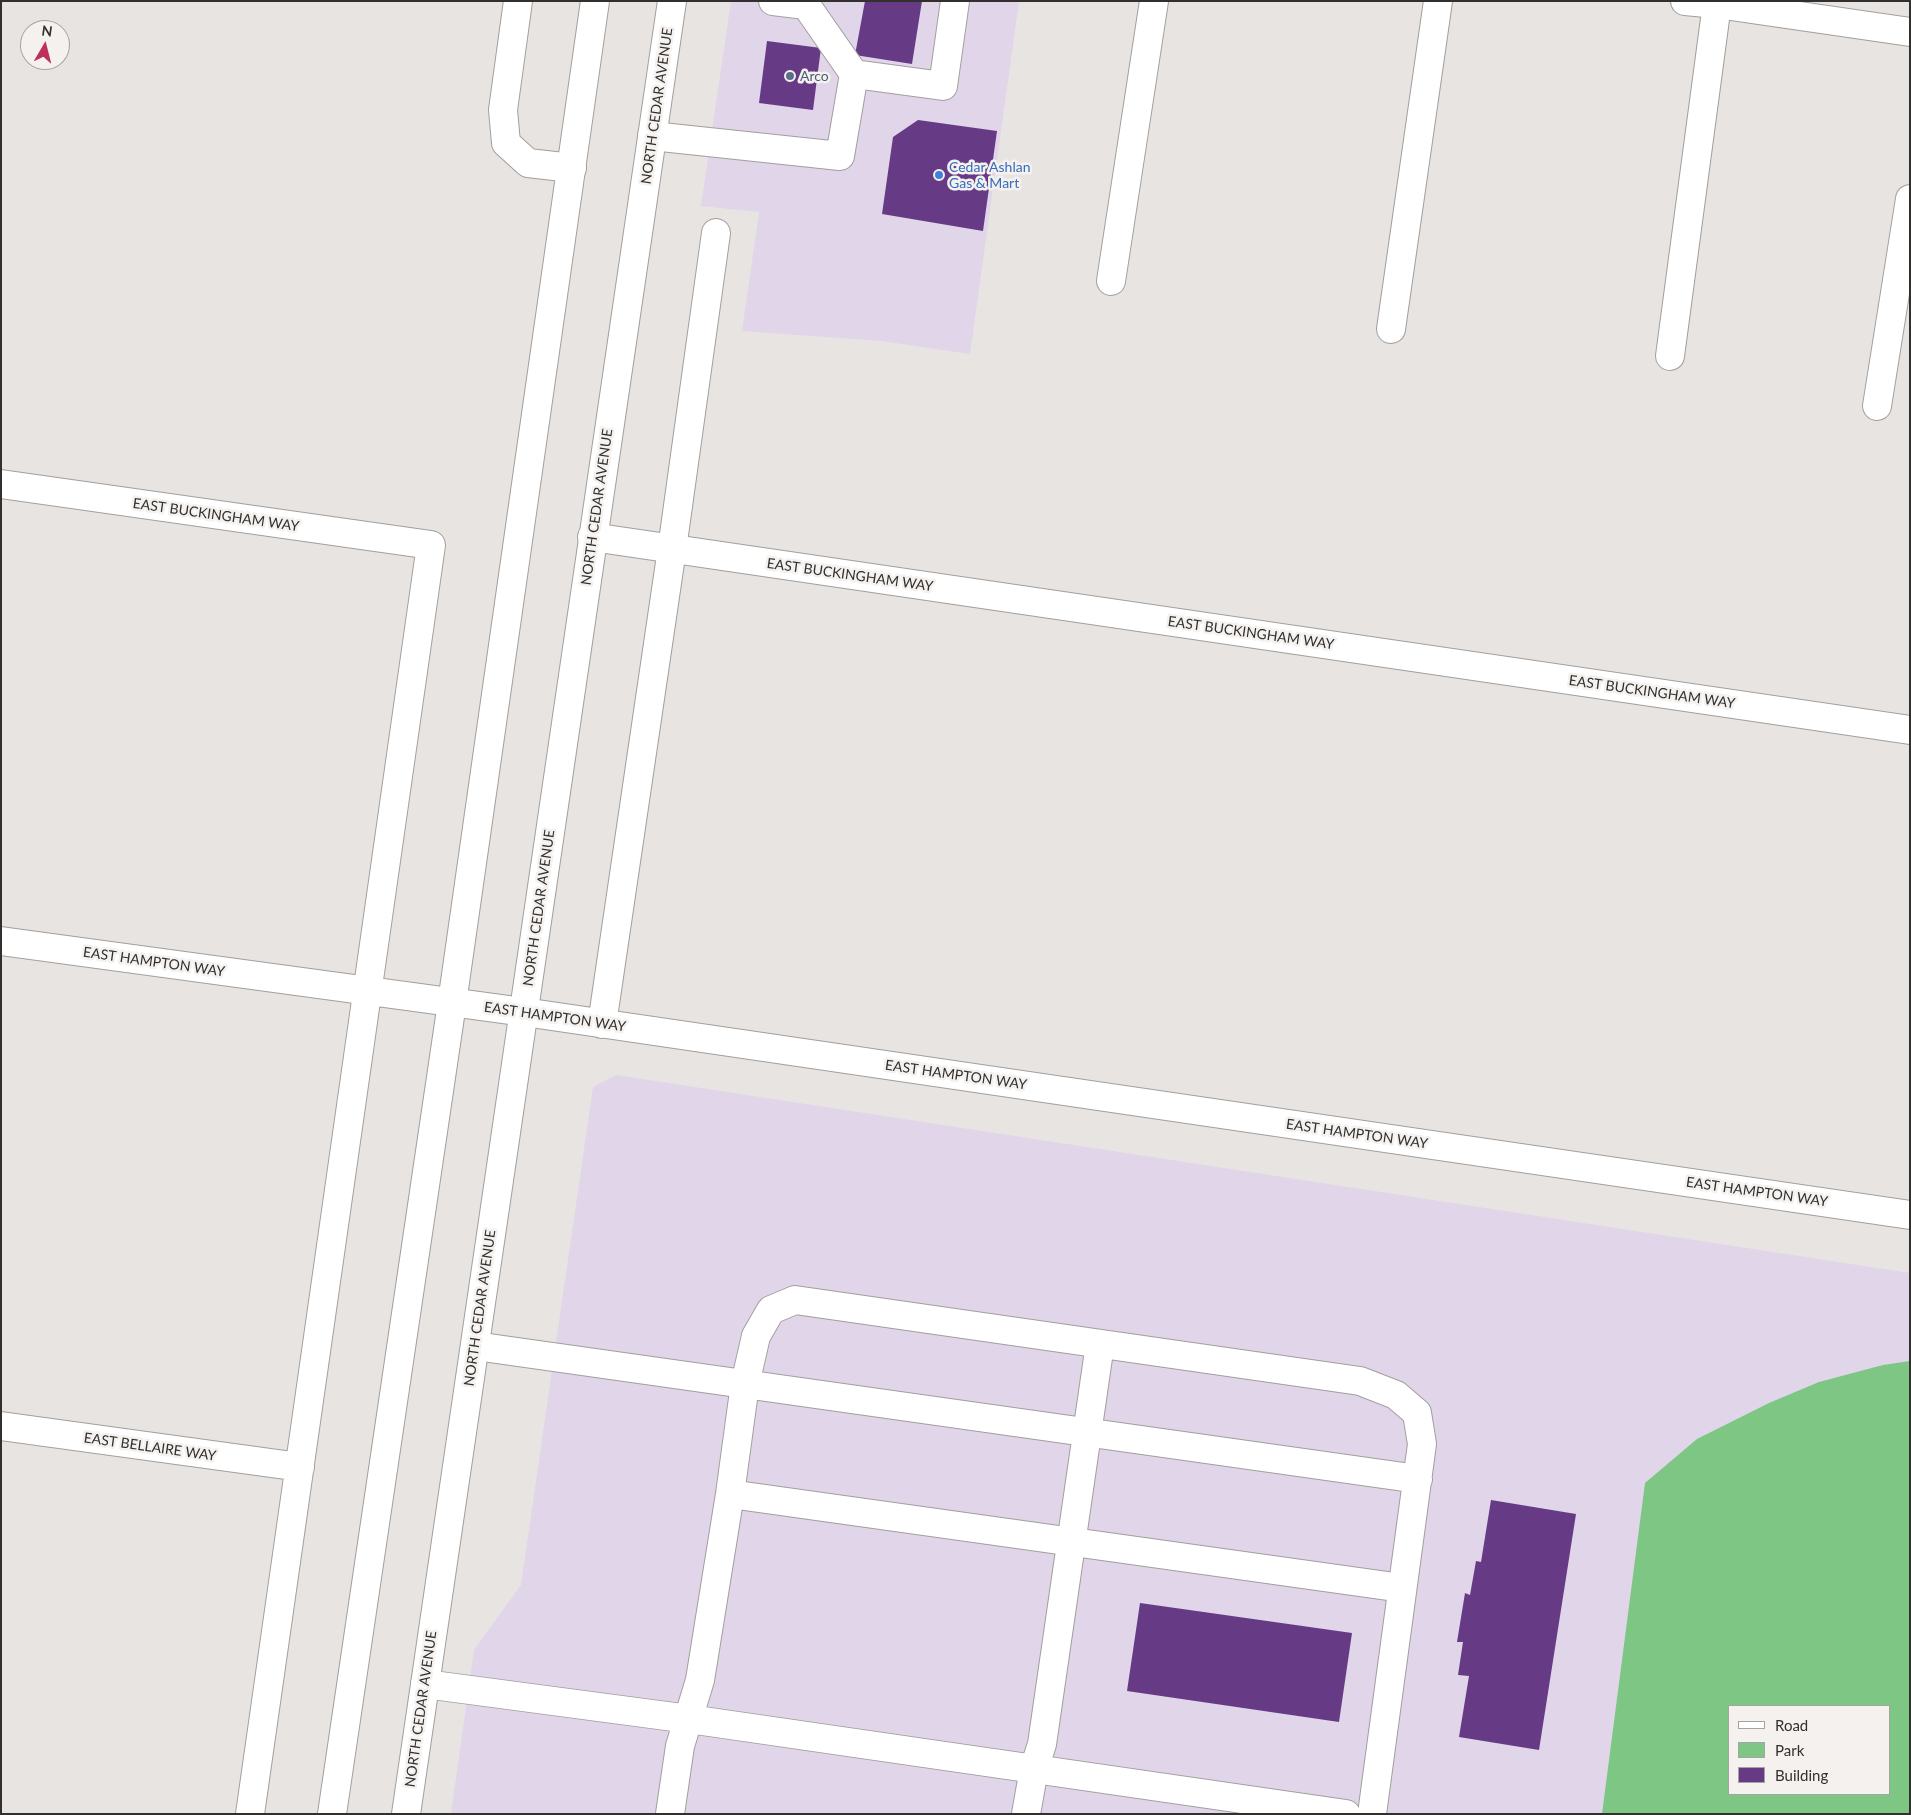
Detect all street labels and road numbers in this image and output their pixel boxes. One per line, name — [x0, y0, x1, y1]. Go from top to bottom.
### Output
street label: NORTH CEDAR AVENUE — [638, 27, 676, 185]
street label: NORTH CEDAR AVENUE — [578, 428, 616, 586]
street label: EAST BUCKINGHAM WAY — [132, 495, 300, 535]
street label: EAST BUCKINGHAM WAY — [766, 555, 934, 595]
street label: EAST BUCKINGHAM WAY — [1167, 613, 1335, 653]
street label: EAST BUCKINGHAM WAY — [1568, 672, 1736, 712]
street label: NORTH CEDAR AVENUE — [520, 829, 558, 987]
street label: EAST HAMPTON WAY — [82, 944, 226, 980]
street label: EAST HAMPTON WAY — [483, 999, 627, 1035]
street label: EAST HAMPTON WAY — [884, 1057, 1028, 1093]
street label: EAST HAMPTON WAY — [1285, 1116, 1429, 1152]
street label: EAST HAMPTON WAY — [1685, 1174, 1829, 1210]
street label: NORTH CEDAR AVENUE — [461, 1229, 499, 1387]
street label: EAST BELLAIRE WAY — [83, 1429, 217, 1465]
street label: NORTH CEDAR AVENUE — [402, 1630, 440, 1788]

